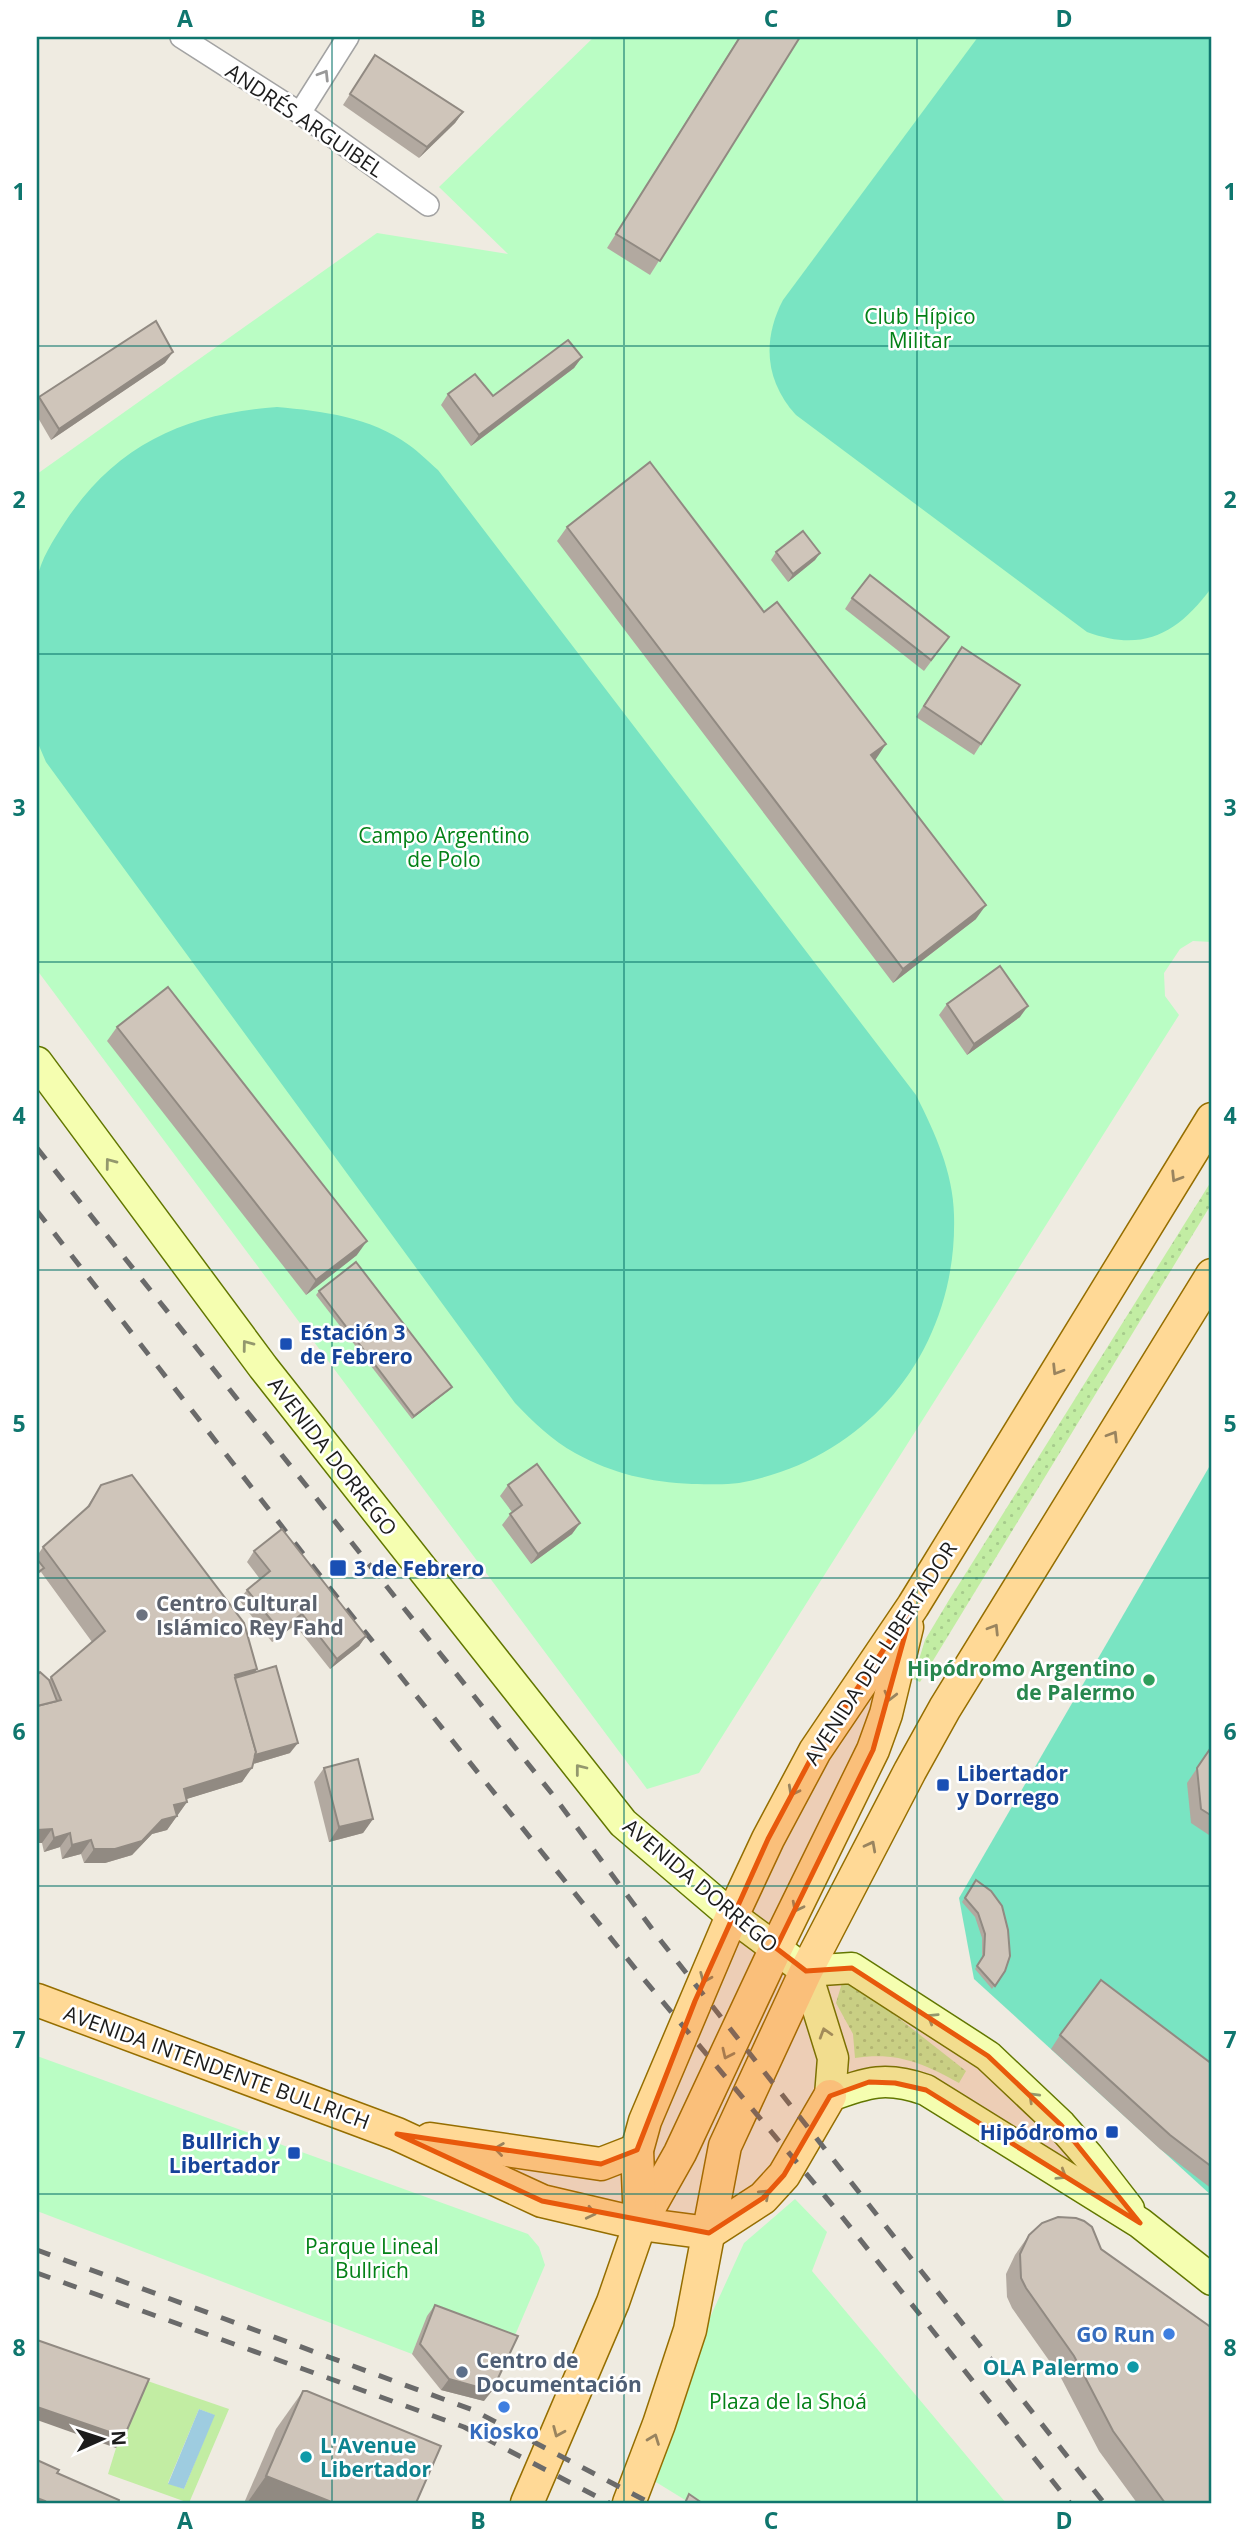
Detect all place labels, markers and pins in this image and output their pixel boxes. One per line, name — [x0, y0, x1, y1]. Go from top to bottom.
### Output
place label: Estación 3 de Febrero — [300, 1318, 413, 1370]
marker: Estación 3 de Febrero — [278, 1336, 294, 1352]
place label: 3 de Febrero — [354, 1554, 484, 1582]
marker: 3 de Febrero — [328, 1558, 348, 1578]
place label: Centro Cultural Islámico Rey Fahd — [156, 1589, 344, 1641]
marker: Centro Cultural Islámico Rey Fahd — [134, 1607, 150, 1623]
place label: Hipódromo Argentino de Palermo — [907, 1654, 1135, 1706]
marker: Hipódromo Argentino de Palermo — [1141, 1672, 1157, 1688]
place label: Libertador y Dorrego — [957, 1759, 1069, 1811]
marker: Libertador y Dorrego — [935, 1777, 951, 1793]
place label: Hipódromo — [980, 2118, 1098, 2146]
marker: Hipódromo — [1104, 2124, 1120, 2140]
place label: Bullrich y Libertador — [169, 2127, 280, 2179]
marker: Bullrich y Libertador — [286, 2145, 302, 2161]
place label: GO Run — [1076, 2320, 1155, 2348]
marker: GO Run — [1161, 2326, 1177, 2342]
place label: Centro de Documentación — [476, 2346, 642, 2398]
place label: OLA Palermo — [983, 2353, 1119, 2381]
marker: OLA Palermo — [1125, 2359, 1141, 2375]
marker: Centro de Documentación — [454, 2364, 470, 2380]
marker: Kiosko — [496, 2399, 512, 2415]
place label: Kiosko — [469, 2417, 539, 2445]
place label: L'Avenue Libertador — [320, 2431, 432, 2483]
marker: L'Avenue Libertador — [298, 2449, 314, 2465]

